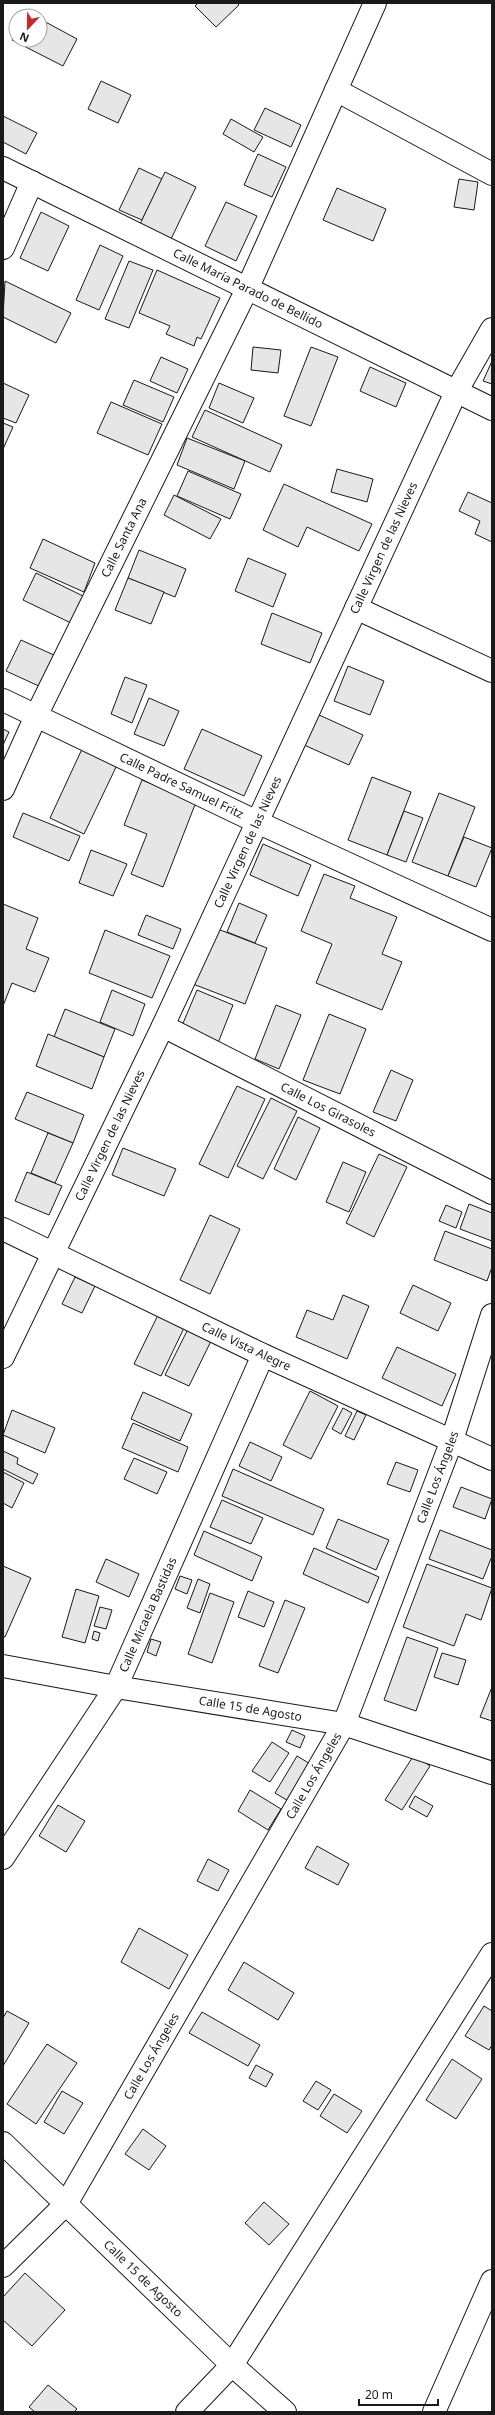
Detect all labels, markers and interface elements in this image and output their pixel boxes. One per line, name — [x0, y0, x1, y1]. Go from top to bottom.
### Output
north arrow — [8, 8, 48, 48]
text: N — [17, 29, 31, 46]
street label: Calle María Parado de Bellido — [170, 244, 326, 332]
street label: Calle Virgen de las Nieves — [345, 479, 421, 617]
street label: Calle Santa Ana — [97, 495, 151, 580]
street label: Calle Padre Samuel Fritz — [117, 748, 247, 822]
street label: Calle Virgen de las Nieves — [210, 773, 285, 911]
street label: Calle Virgen de las Nieves — [71, 1067, 149, 1204]
street label: Calle Los Girasoles — [278, 1078, 379, 1141]
street label: Calle Vista Alegre — [199, 1317, 294, 1375]
street label: Calle Los Ángeles — [412, 1428, 462, 1526]
street label: Calle Micaela Bastidas — [115, 1554, 181, 1675]
street label: Calle 15 de Agosto — [198, 1692, 303, 1725]
street label: Calle Los Ángeles — [282, 1729, 345, 1822]
street label: Calle Los Ángeles — [119, 2009, 183, 2103]
street label: Calle 15 de Agosto — [100, 2236, 187, 2321]
scale bar — [359, 2381, 438, 2407]
text: 20 m — [365, 2386, 393, 2403]

